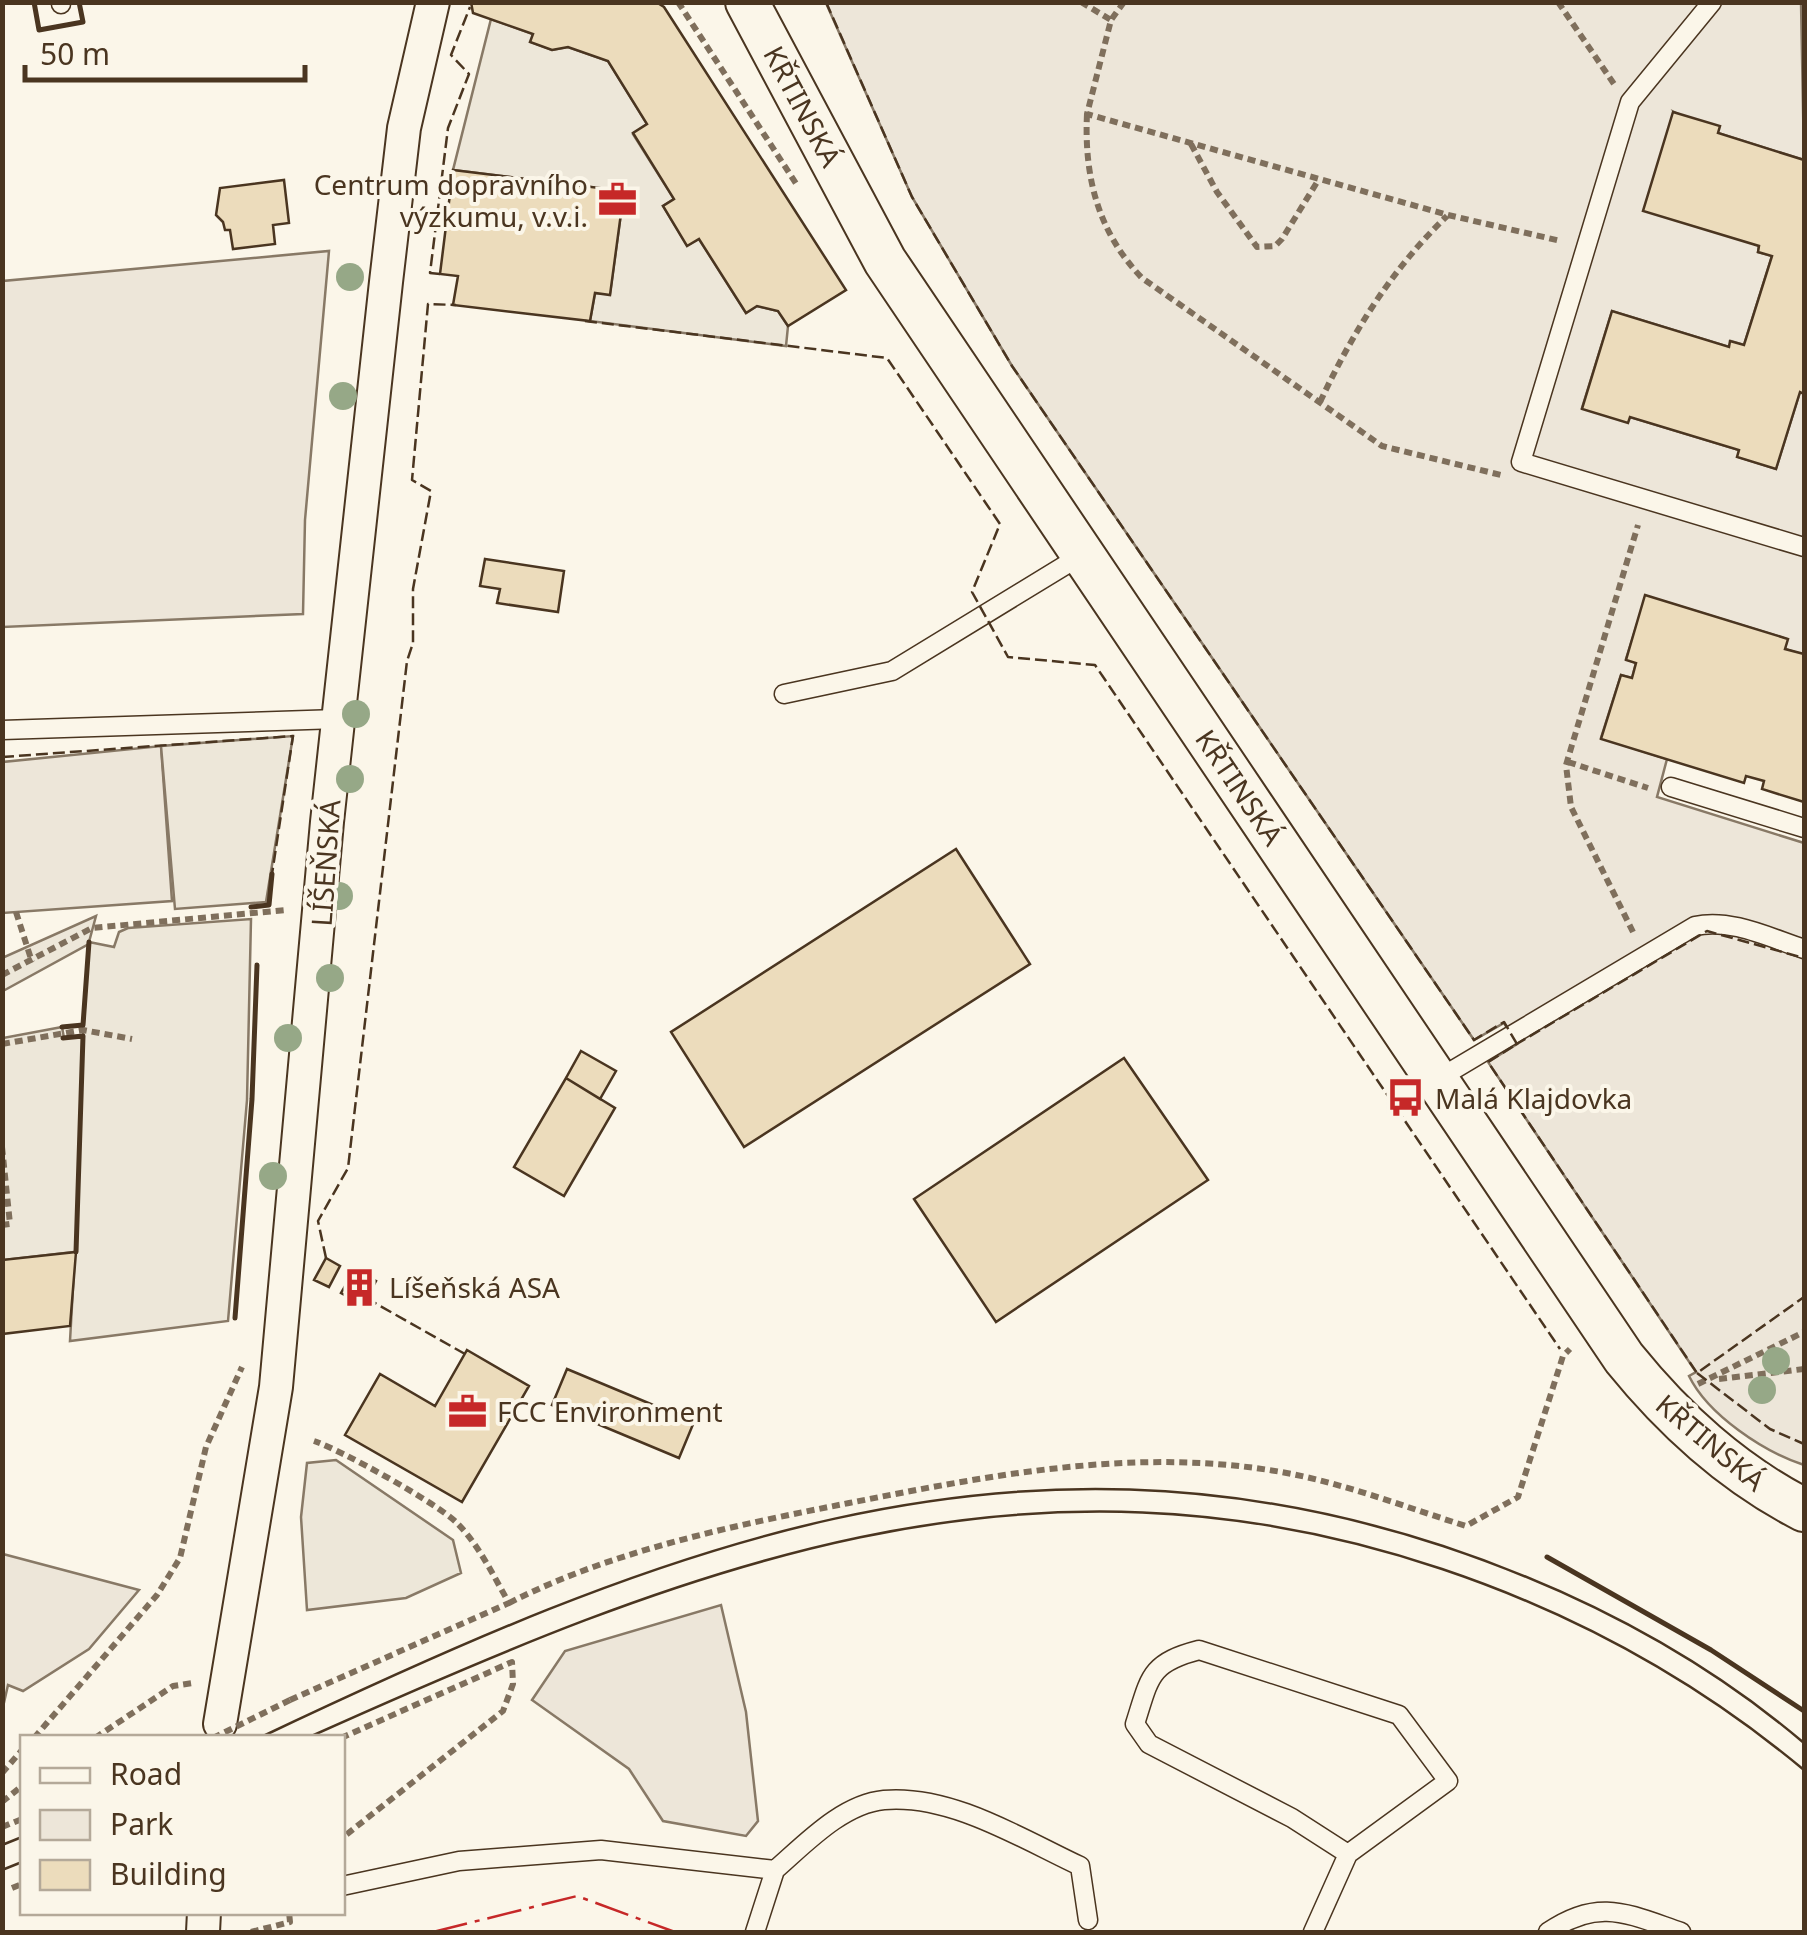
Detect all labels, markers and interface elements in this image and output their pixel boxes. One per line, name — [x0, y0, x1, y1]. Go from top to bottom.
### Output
scale bar — [25, 20, 305, 82]
text: 50 m — [40, 33, 110, 74]
street label: KŘTINSKÁ — [755, 39, 851, 173]
place label: Centrum dopravního výzkumu, v.v.i. — [314, 165, 588, 235]
office icon: Centrum dopravního výzkumu, v.v.i. — [597, 179, 639, 221]
street label: KŘTINSKÁ — [1187, 722, 1293, 852]
street label: LÍŠEŇSKÁ — [302, 798, 348, 928]
bus stop icon: Malá Klajdovka — [1384, 1077, 1426, 1119]
place label: Malá Klajdovka — [1435, 1079, 1632, 1117]
building icon: Líšeňská ASA — [338, 1266, 380, 1308]
place label: Líšeňská ASA — [389, 1268, 560, 1306]
street label: KŘTINSKÁ — [1648, 1385, 1774, 1499]
office icon: FCC Environment — [446, 1390, 488, 1432]
place label: FCC Environment — [497, 1392, 723, 1430]
legend — [20, 1735, 345, 1915]
text: Road — [110, 1753, 182, 1794]
text: Park — [110, 1803, 173, 1844]
text: Building — [110, 1853, 227, 1894]

